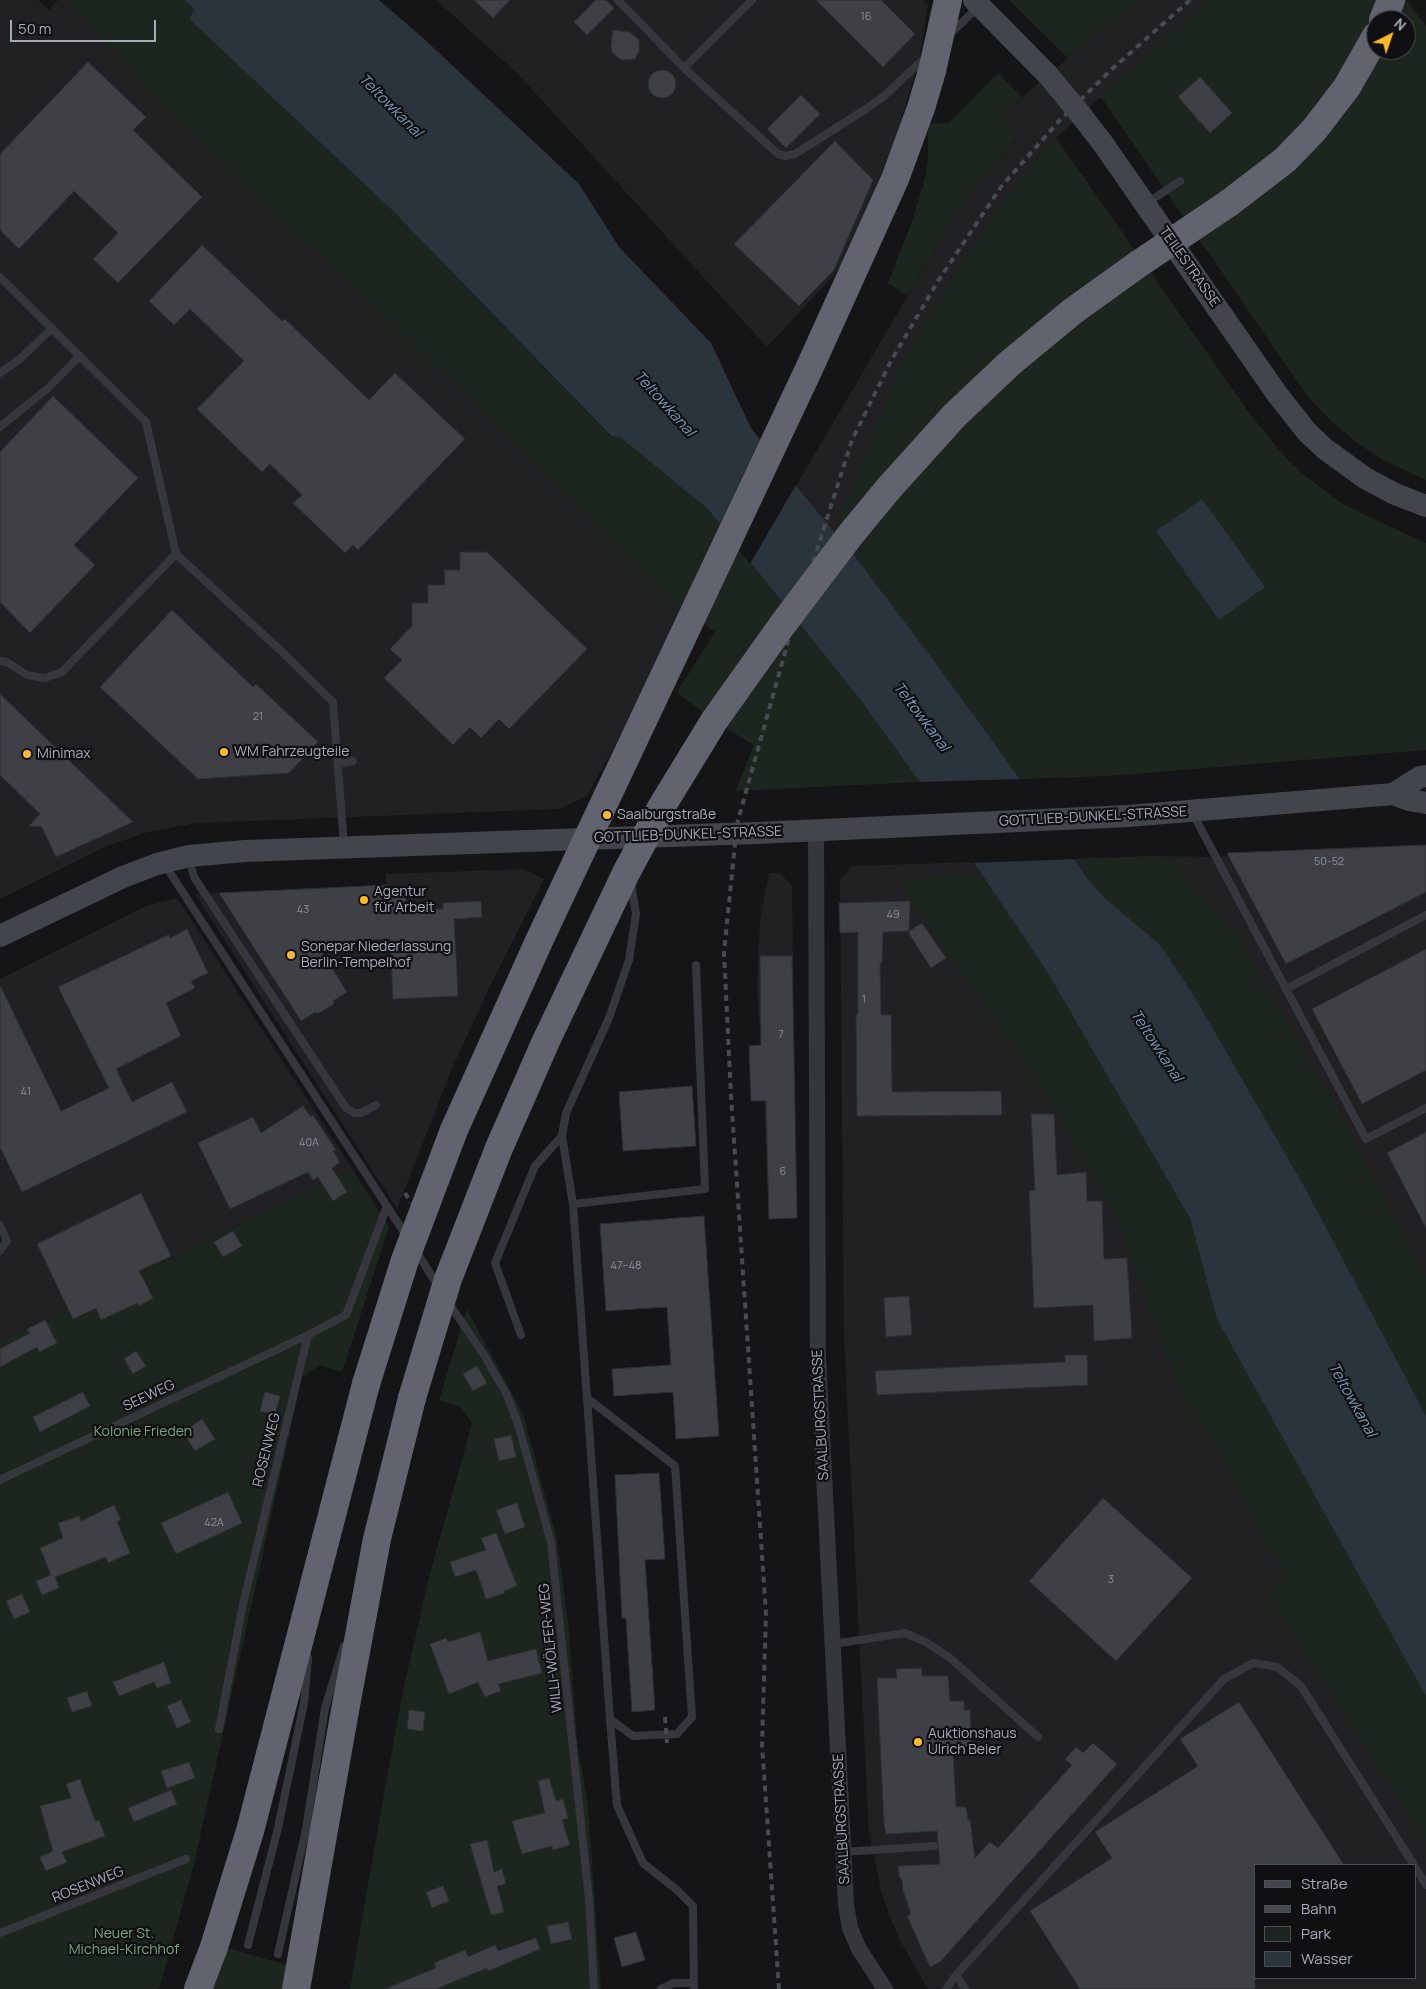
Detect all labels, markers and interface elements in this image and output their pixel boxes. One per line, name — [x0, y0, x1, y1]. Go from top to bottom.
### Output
scale bar — [12, 10, 159, 42]
house number: 16 — [860, 10, 872, 24]
north arrow — [1366, 10, 1416, 60]
text: N — [1390, 14, 1411, 35]
text: 50 m — [18, 18, 52, 39]
water label: Teltowkanal — [355, 71, 425, 141]
street label: TEILESTRASSE — [1155, 224, 1223, 310]
water label: Teltowkanal — [630, 367, 698, 441]
water label: Teltowkanal — [889, 679, 953, 755]
house number: 21 — [253, 710, 263, 724]
place label: WM Fahrzeugteile — [234, 744, 349, 760]
place label: Minimax — [37, 746, 91, 762]
marker: WM Fahrzeugteile — [218, 746, 230, 758]
marker: Minimax — [21, 748, 33, 760]
street label: GOTTLIEB-DUNKEL-STRASSE — [999, 804, 1187, 830]
place label: Saalburgstraße — [617, 807, 716, 823]
marker: Saalburgstraße — [601, 809, 613, 821]
street label: GOTTLIEB-DUNKEL-STRASSE — [594, 823, 782, 847]
house number: 50-52 — [1314, 855, 1344, 869]
place label: Agentur für Arbeit — [374, 884, 434, 916]
marker: Agentur für Arbeit — [358, 894, 370, 906]
house number: 43 — [297, 903, 309, 917]
house number: 49 — [886, 908, 900, 922]
place label: Sonepar Niederlassung Berlin-Tempelhof — [301, 939, 451, 972]
marker: Sonepar Niederlassung Berlin-Tempelhof — [285, 949, 297, 961]
house number: 1 — [862, 993, 866, 1007]
water label: Teltowkanal — [1126, 1007, 1186, 1085]
house number: 7 — [778, 1028, 784, 1042]
house number: 41 — [21, 1085, 31, 1099]
house number: 40A — [299, 1136, 319, 1150]
house number: 6 — [780, 1165, 786, 1179]
house number: 47–48 — [611, 1259, 641, 1273]
street label: SAALBURGSTRASSE — [809, 1349, 833, 1481]
water label: Teltowkanal — [1324, 1360, 1380, 1440]
street label: SEEWEG — [120, 1377, 178, 1415]
street label: ROSENWEG — [250, 1411, 284, 1489]
park label: Kolonie Frieden — [94, 1424, 192, 1440]
house number: 42A — [204, 1516, 224, 1530]
house number: 3 — [1108, 1573, 1114, 1587]
street label: WILLI-WÖLFER-WEG — [536, 1582, 566, 1714]
place label: Auktionshaus Ulrich Beier — [928, 1726, 1017, 1758]
marker: Auktionshaus Ulrich Beier — [912, 1736, 924, 1748]
street label: SAALBURGSTRASSE — [830, 1753, 854, 1885]
street label: ROSENWEG — [50, 1863, 126, 1907]
legend — [1254, 1864, 1416, 1979]
text: Straße — [1301, 1873, 1347, 1894]
text: Bahn — [1301, 1898, 1336, 1919]
text: Park — [1301, 1923, 1331, 1944]
park label: Neuer St. Michael-Kirchhof — [69, 1926, 179, 1958]
text: Wasser — [1301, 1948, 1353, 1969]

